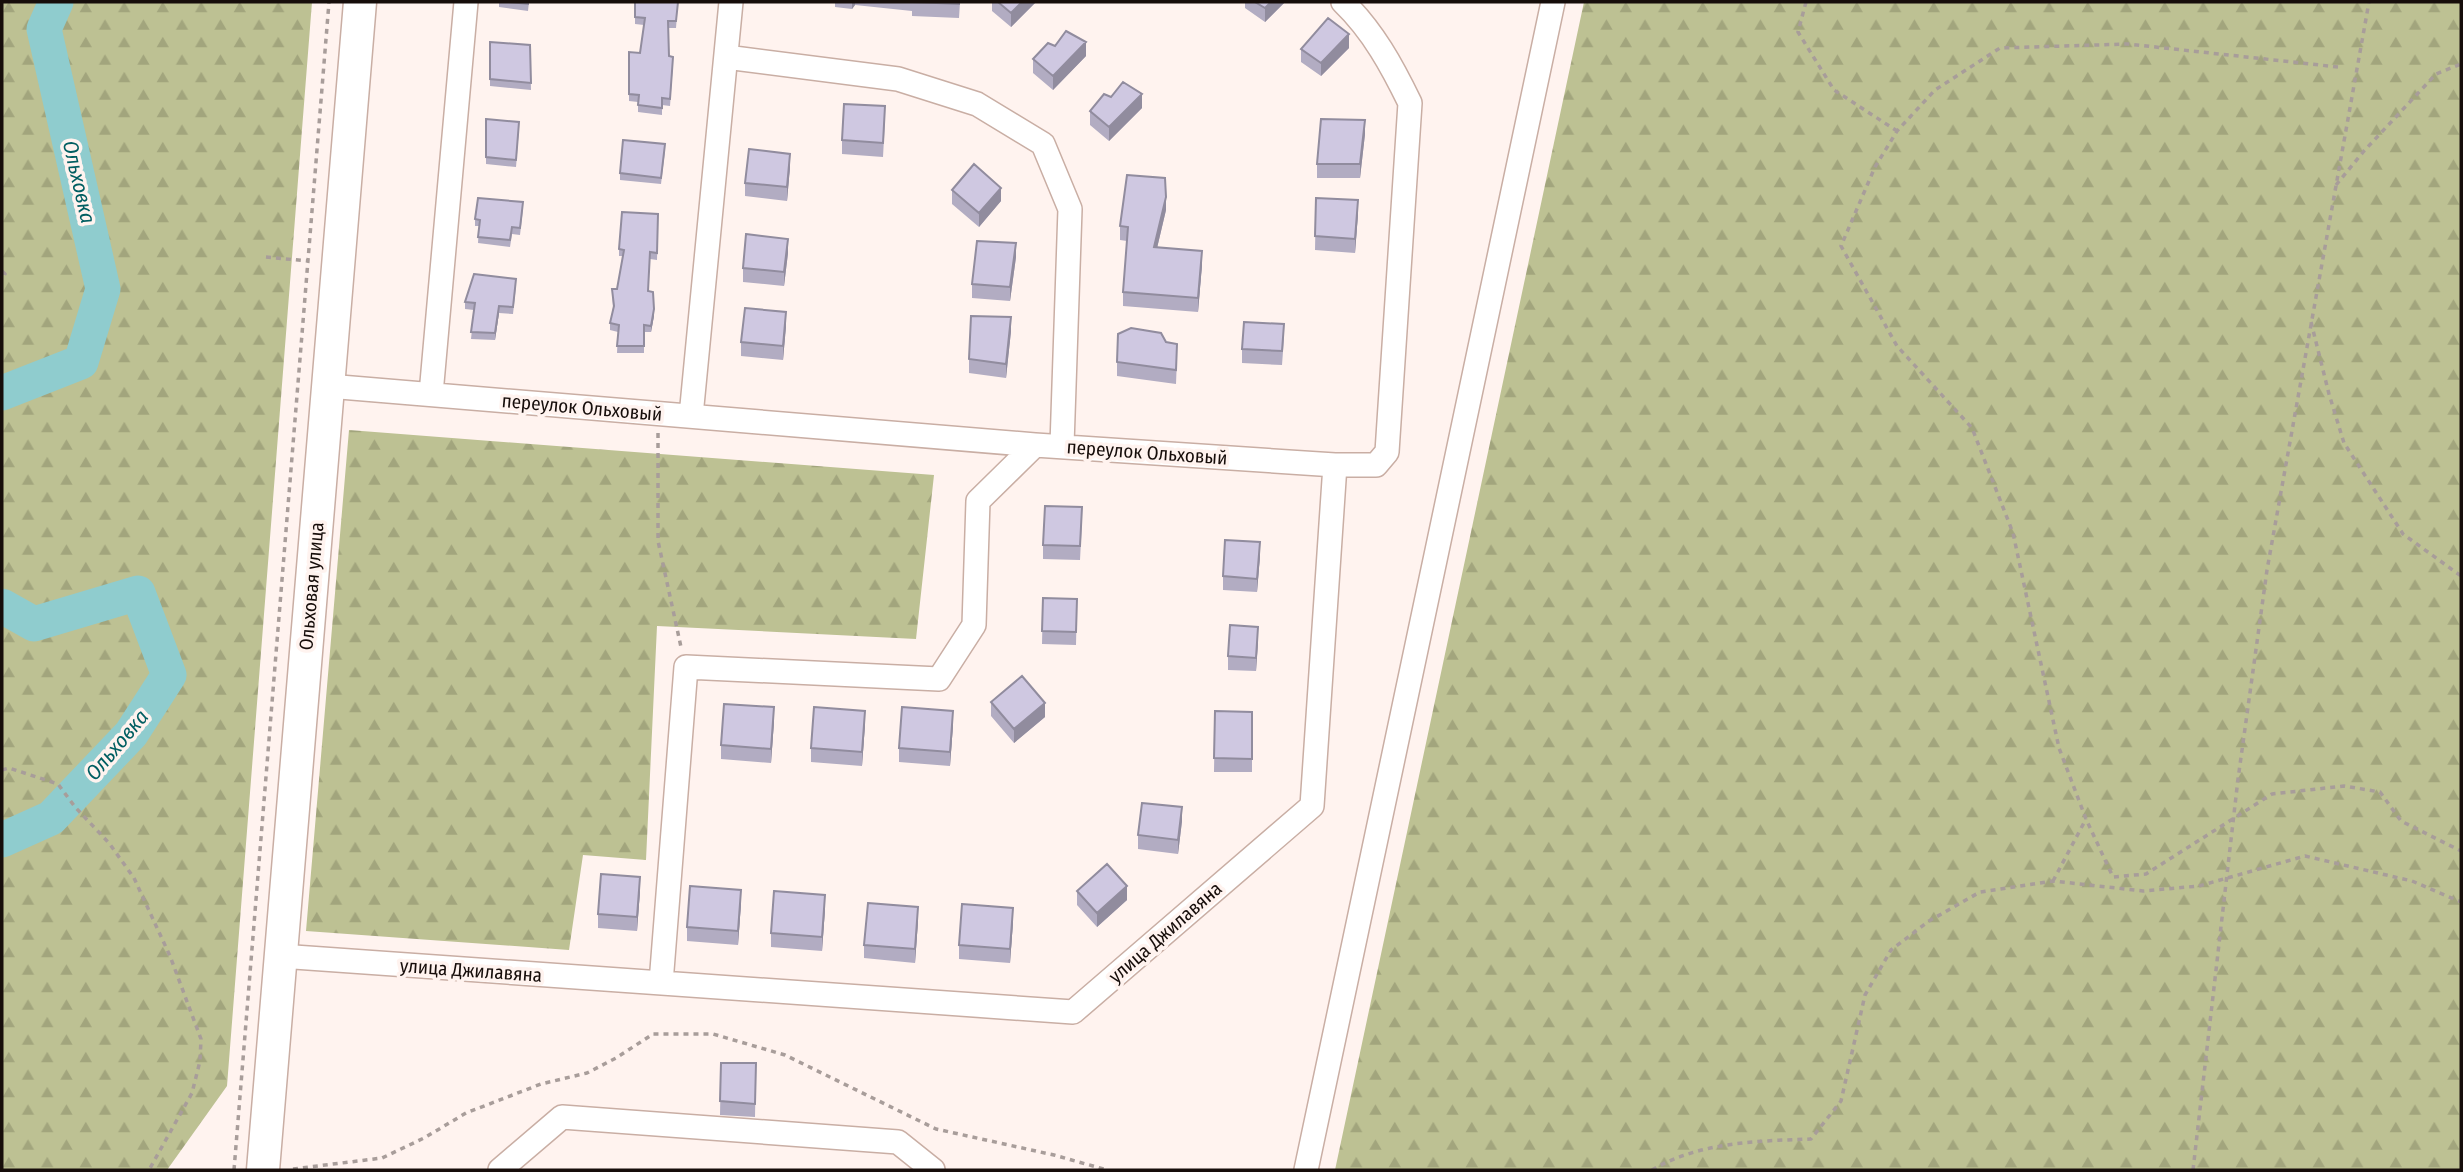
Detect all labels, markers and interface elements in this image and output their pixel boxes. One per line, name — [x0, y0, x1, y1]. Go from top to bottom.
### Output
water label: Ольховка — [57, 138, 101, 226]
street label: переулок Ольховый — [501, 389, 663, 426]
street label: переулок Ольховый — [1066, 435, 1228, 470]
street label: Ольховая улица — [294, 521, 329, 651]
water label: Ольховка — [80, 704, 154, 786]
street label: улица Джилавяна — [1104, 877, 1227, 988]
street label: улица Джилавяна — [399, 954, 543, 987]

